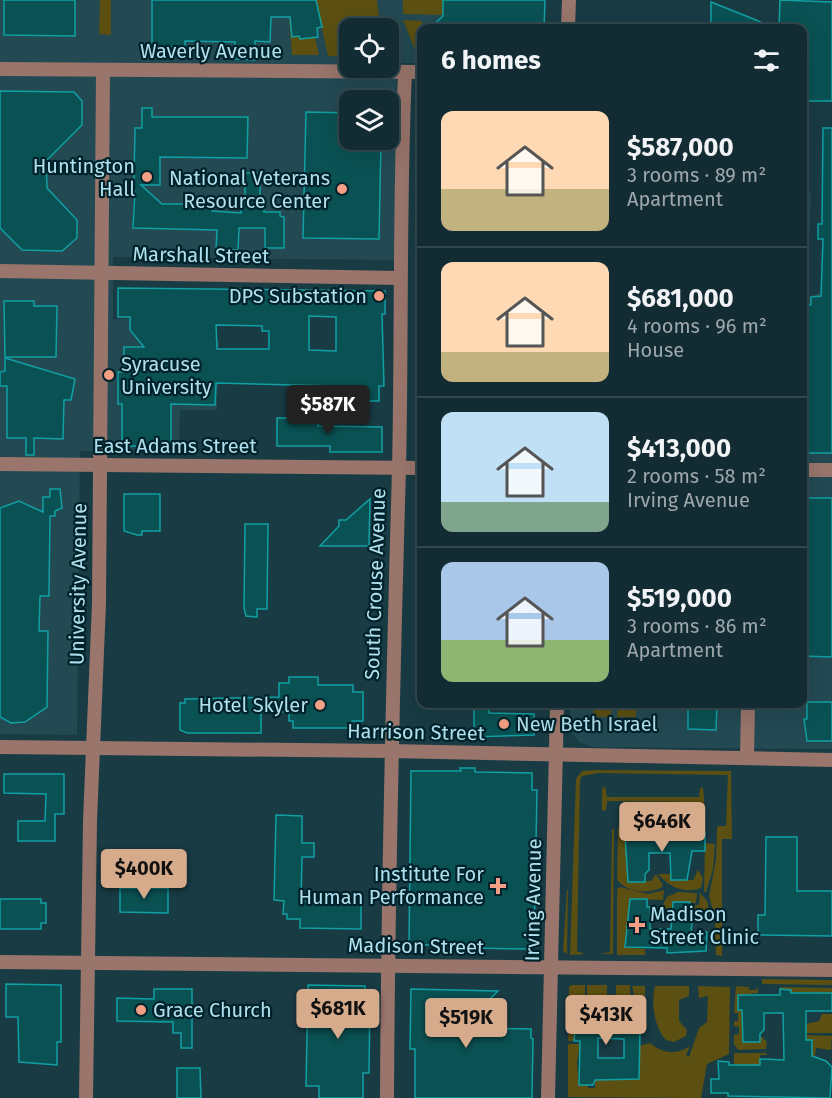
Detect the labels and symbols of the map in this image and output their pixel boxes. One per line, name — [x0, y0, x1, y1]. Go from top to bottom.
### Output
street label: Waverly Avenue — [140, 39, 282, 63]
place label: Huntington Hall — [33, 154, 135, 201]
place label: National Veterans Resource Center — [169, 166, 330, 213]
marker: Huntington Hall — [140, 170, 154, 184]
marker: National Veterans Resource Center — [335, 182, 349, 196]
street label: Marshall Street — [132, 242, 270, 268]
place label: DPS Substation — [229, 284, 367, 308]
marker: DPS Substation — [372, 289, 386, 303]
place label: Syracuse University — [121, 352, 212, 399]
marker: Syracuse University — [102, 368, 116, 382]
pin: $587K — [286, 385, 370, 436]
street label: East Adams Street — [93, 434, 257, 458]
street label: South Crouse Avenue — [360, 488, 390, 680]
street label: University Avenue — [65, 503, 91, 665]
place label: Hotel Skyler — [198, 693, 308, 717]
marker: Hotel Skyler — [313, 698, 327, 712]
place label: New Beth Israel — [516, 712, 658, 736]
marker: New Beth Israel — [497, 717, 511, 731]
street label: Harrison Street — [347, 719, 486, 745]
pin: $646K — [620, 802, 704, 853]
street label: Irving Avenue — [520, 838, 546, 962]
pin: $400K — [102, 849, 186, 900]
place label: Institute For Human Performance — [298, 862, 484, 909]
marker: Institute For Human Performance — [489, 877, 507, 895]
place label: Madison Street Clinic — [650, 902, 759, 949]
marker: Madison Street Clinic — [628, 916, 646, 934]
street label: Madison Street — [348, 933, 485, 959]
pin: $681K — [296, 989, 380, 1040]
pin: $413K — [564, 995, 648, 1046]
place label: Grace Church — [153, 998, 272, 1022]
pin: $519K — [424, 998, 508, 1049]
marker: Grace Church — [134, 1003, 148, 1017]

